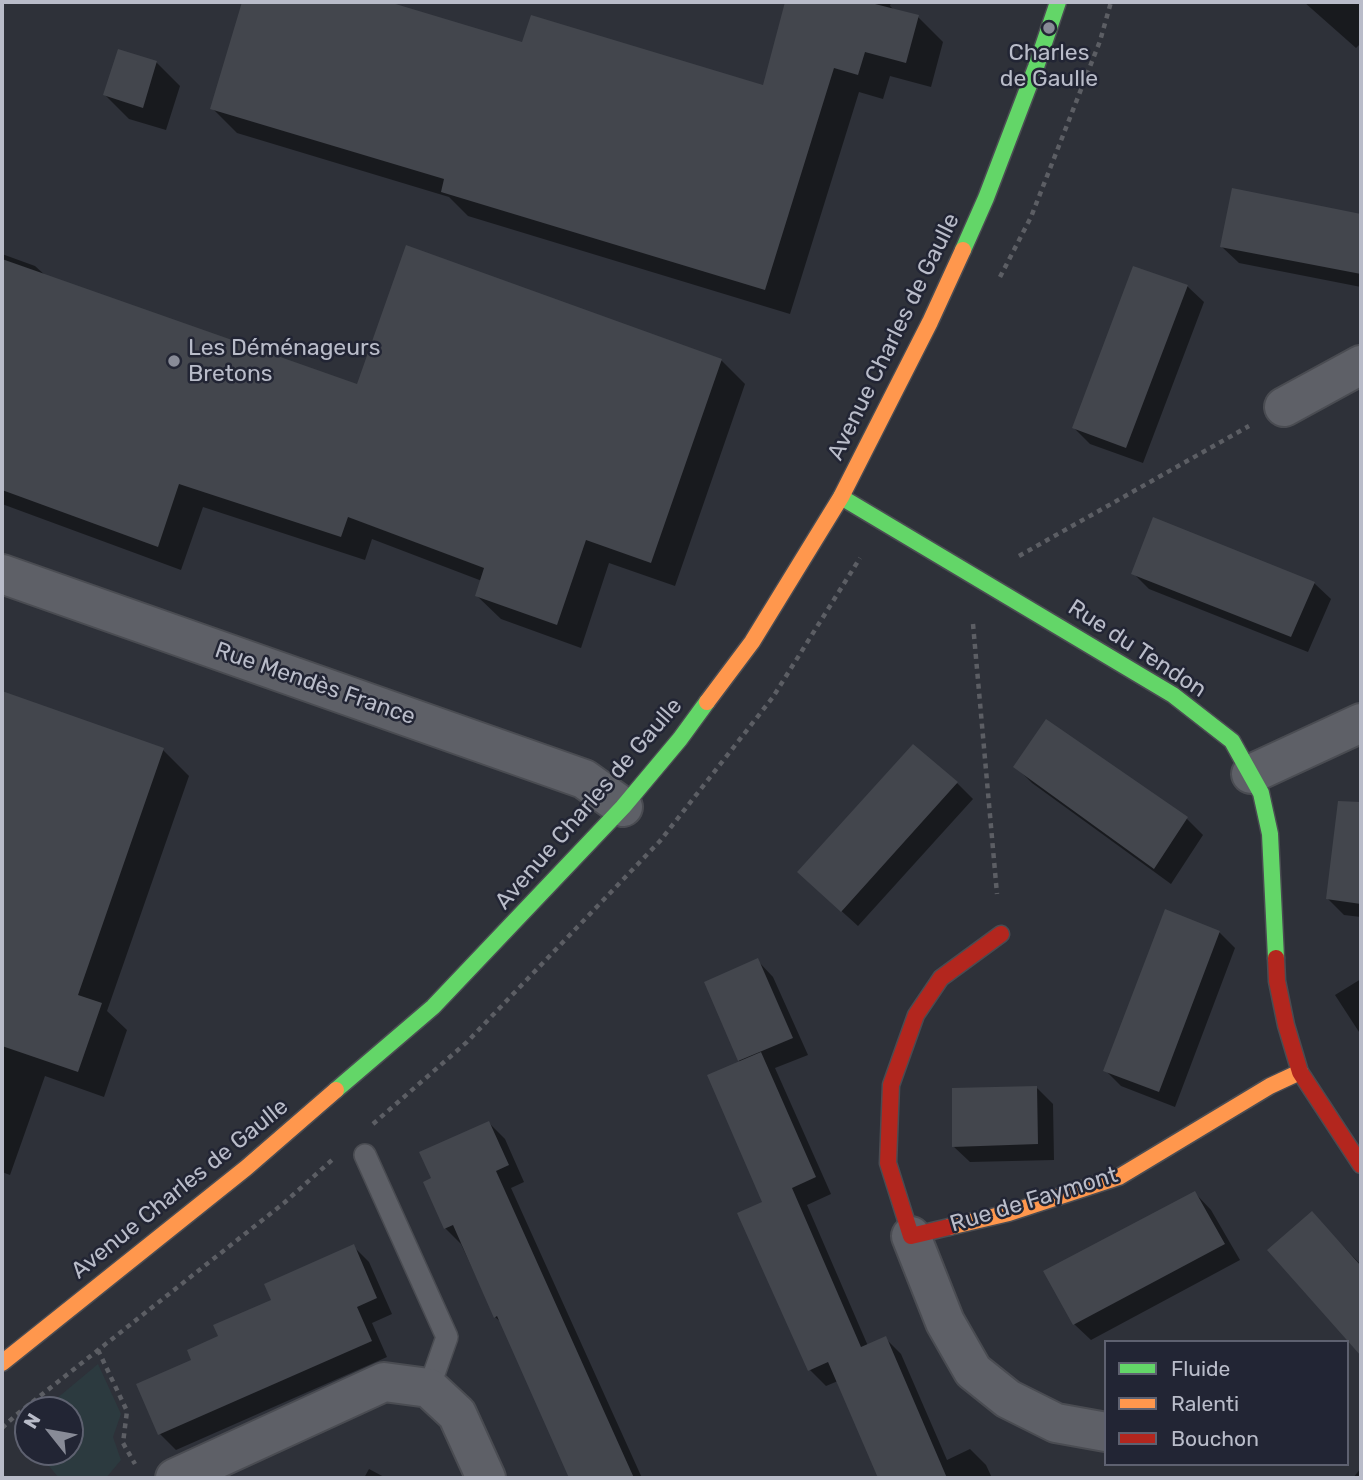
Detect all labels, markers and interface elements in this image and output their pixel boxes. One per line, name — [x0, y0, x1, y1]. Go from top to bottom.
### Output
marker: Charles de Gaulle — [1041, 20, 1057, 36]
place label: Charles de Gaulle — [1000, 39, 1098, 93]
street label: Avenue Charles de Gaulle — [822, 209, 966, 465]
place label: Les Déménageurs Bretons — [188, 334, 381, 388]
marker: Les Déménageurs Bretons — [166, 353, 182, 369]
street label: Rue du Tendon — [1063, 594, 1211, 704]
street label: Rue Mendès France — [211, 637, 419, 731]
street label: Avenue Charles de Gaulle — [490, 693, 688, 915]
street label: Avenue Charles de Gaulle — [66, 1093, 294, 1285]
street label: Rue de Faymont — [947, 1161, 1121, 1239]
legend — [1104, 1340, 1349, 1466]
text: Fluide — [1171, 1356, 1230, 1381]
text: Ralenti — [1171, 1391, 1239, 1416]
north arrow — [14, 1396, 84, 1466]
text: N — [19, 1409, 46, 1433]
text: Bouchon — [1171, 1426, 1259, 1451]

